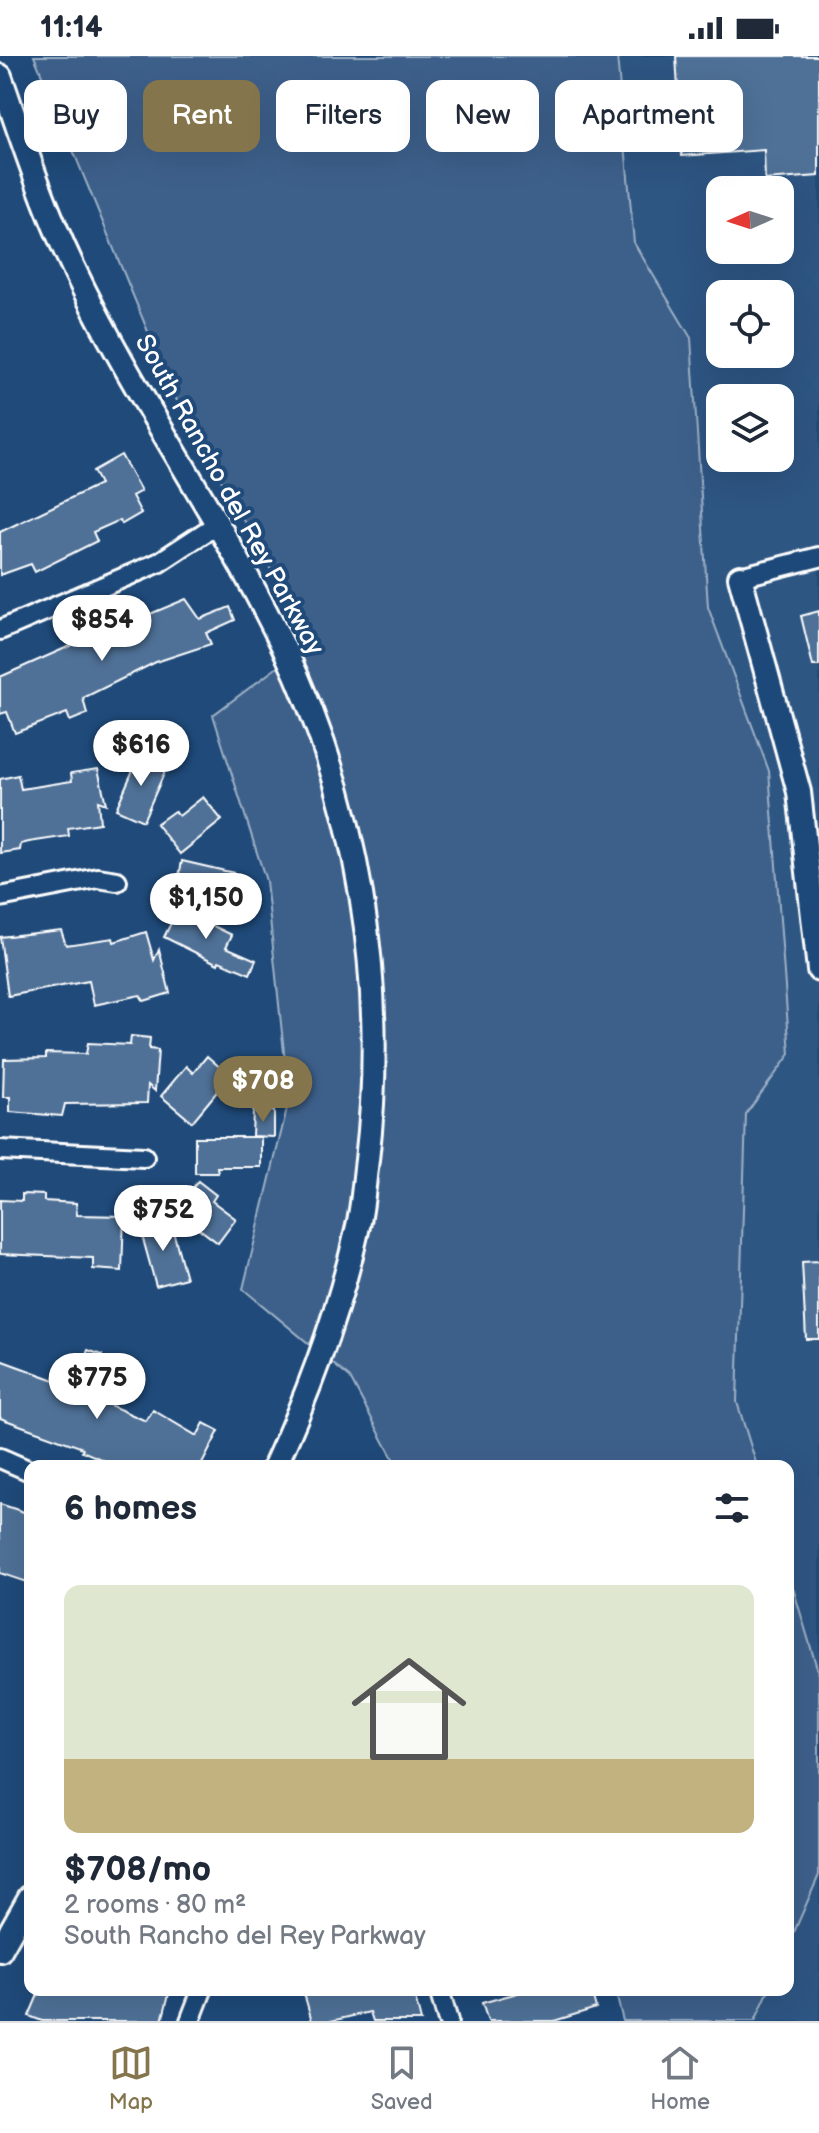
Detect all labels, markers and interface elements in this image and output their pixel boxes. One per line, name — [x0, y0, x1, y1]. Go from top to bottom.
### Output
text: 11:14 — [40, 10, 103, 46]
chip: Buy — [24, 80, 127, 152]
chip: Rent — [143, 80, 260, 152]
chip: Filters — [276, 80, 410, 152]
chip: New — [426, 80, 539, 152]
chip: Apartment — [555, 80, 743, 152]
north arrow — [706, 176, 794, 264]
map controls — [706, 176, 794, 472]
button: locate — [706, 280, 794, 368]
street label: South Rancho del Rey Parkway — [128, 329, 330, 661]
button: layers — [706, 384, 794, 472]
pin: $854 — [55, 595, 149, 663]
text: $854 — [70, 605, 134, 636]
pin: $616 — [94, 720, 188, 788]
text: $616 — [111, 730, 171, 761]
pin: $1,150 — [141, 873, 271, 941]
text: $1,150 — [168, 883, 244, 914]
pin: $708 — [216, 1056, 310, 1124]
text: $708 — [231, 1066, 295, 1097]
pin: $752 — [116, 1185, 210, 1253]
text: $752 — [132, 1195, 194, 1226]
pin: $775 — [50, 1353, 144, 1421]
text: $775 — [67, 1363, 127, 1394]
icon: filters — [710, 1486, 754, 1530]
text: 6 homes — [64, 1488, 197, 1529]
icon: home — [337, 1637, 481, 1781]
text: $708/mo — [64, 1849, 211, 1890]
text: 2 rooms · 80 m² — [64, 1890, 246, 1921]
text: South Rancho del Rey Parkway — [64, 1921, 426, 1952]
tab: Map — [109, 2041, 153, 2116]
tab: Saved — [371, 2041, 433, 2116]
tab: Home — [650, 2041, 710, 2116]

